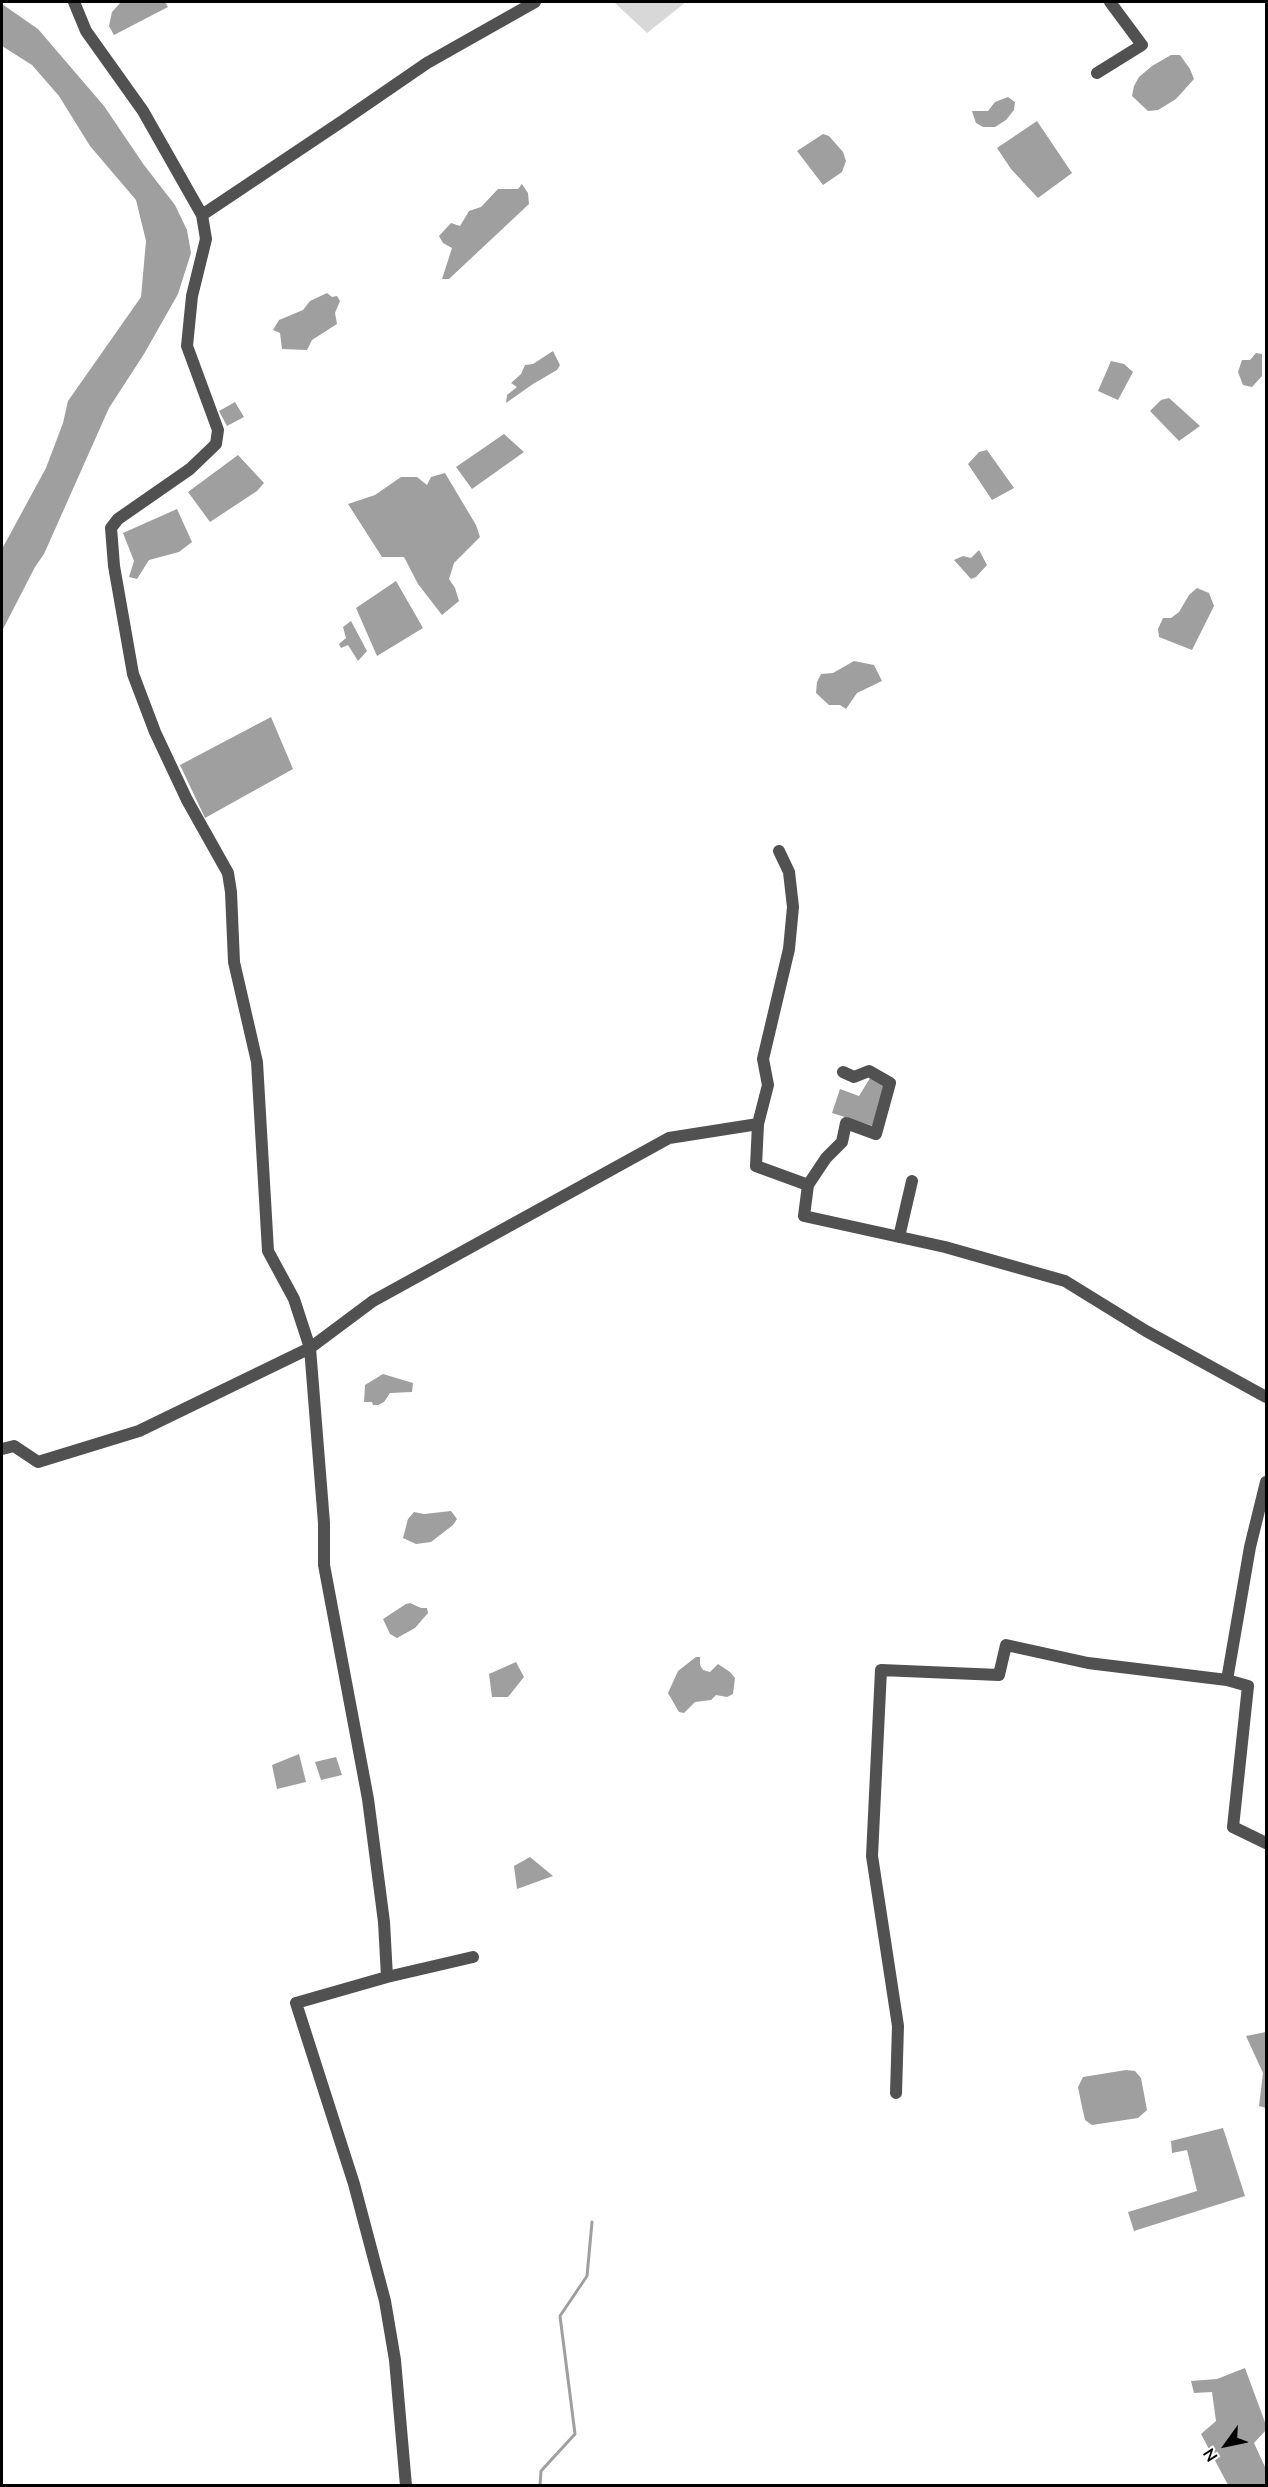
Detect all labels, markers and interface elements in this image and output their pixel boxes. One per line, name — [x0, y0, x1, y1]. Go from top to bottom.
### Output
north arrow — [1196, 2415, 1256, 2475]
text: N — [1198, 2444, 1223, 2466]

